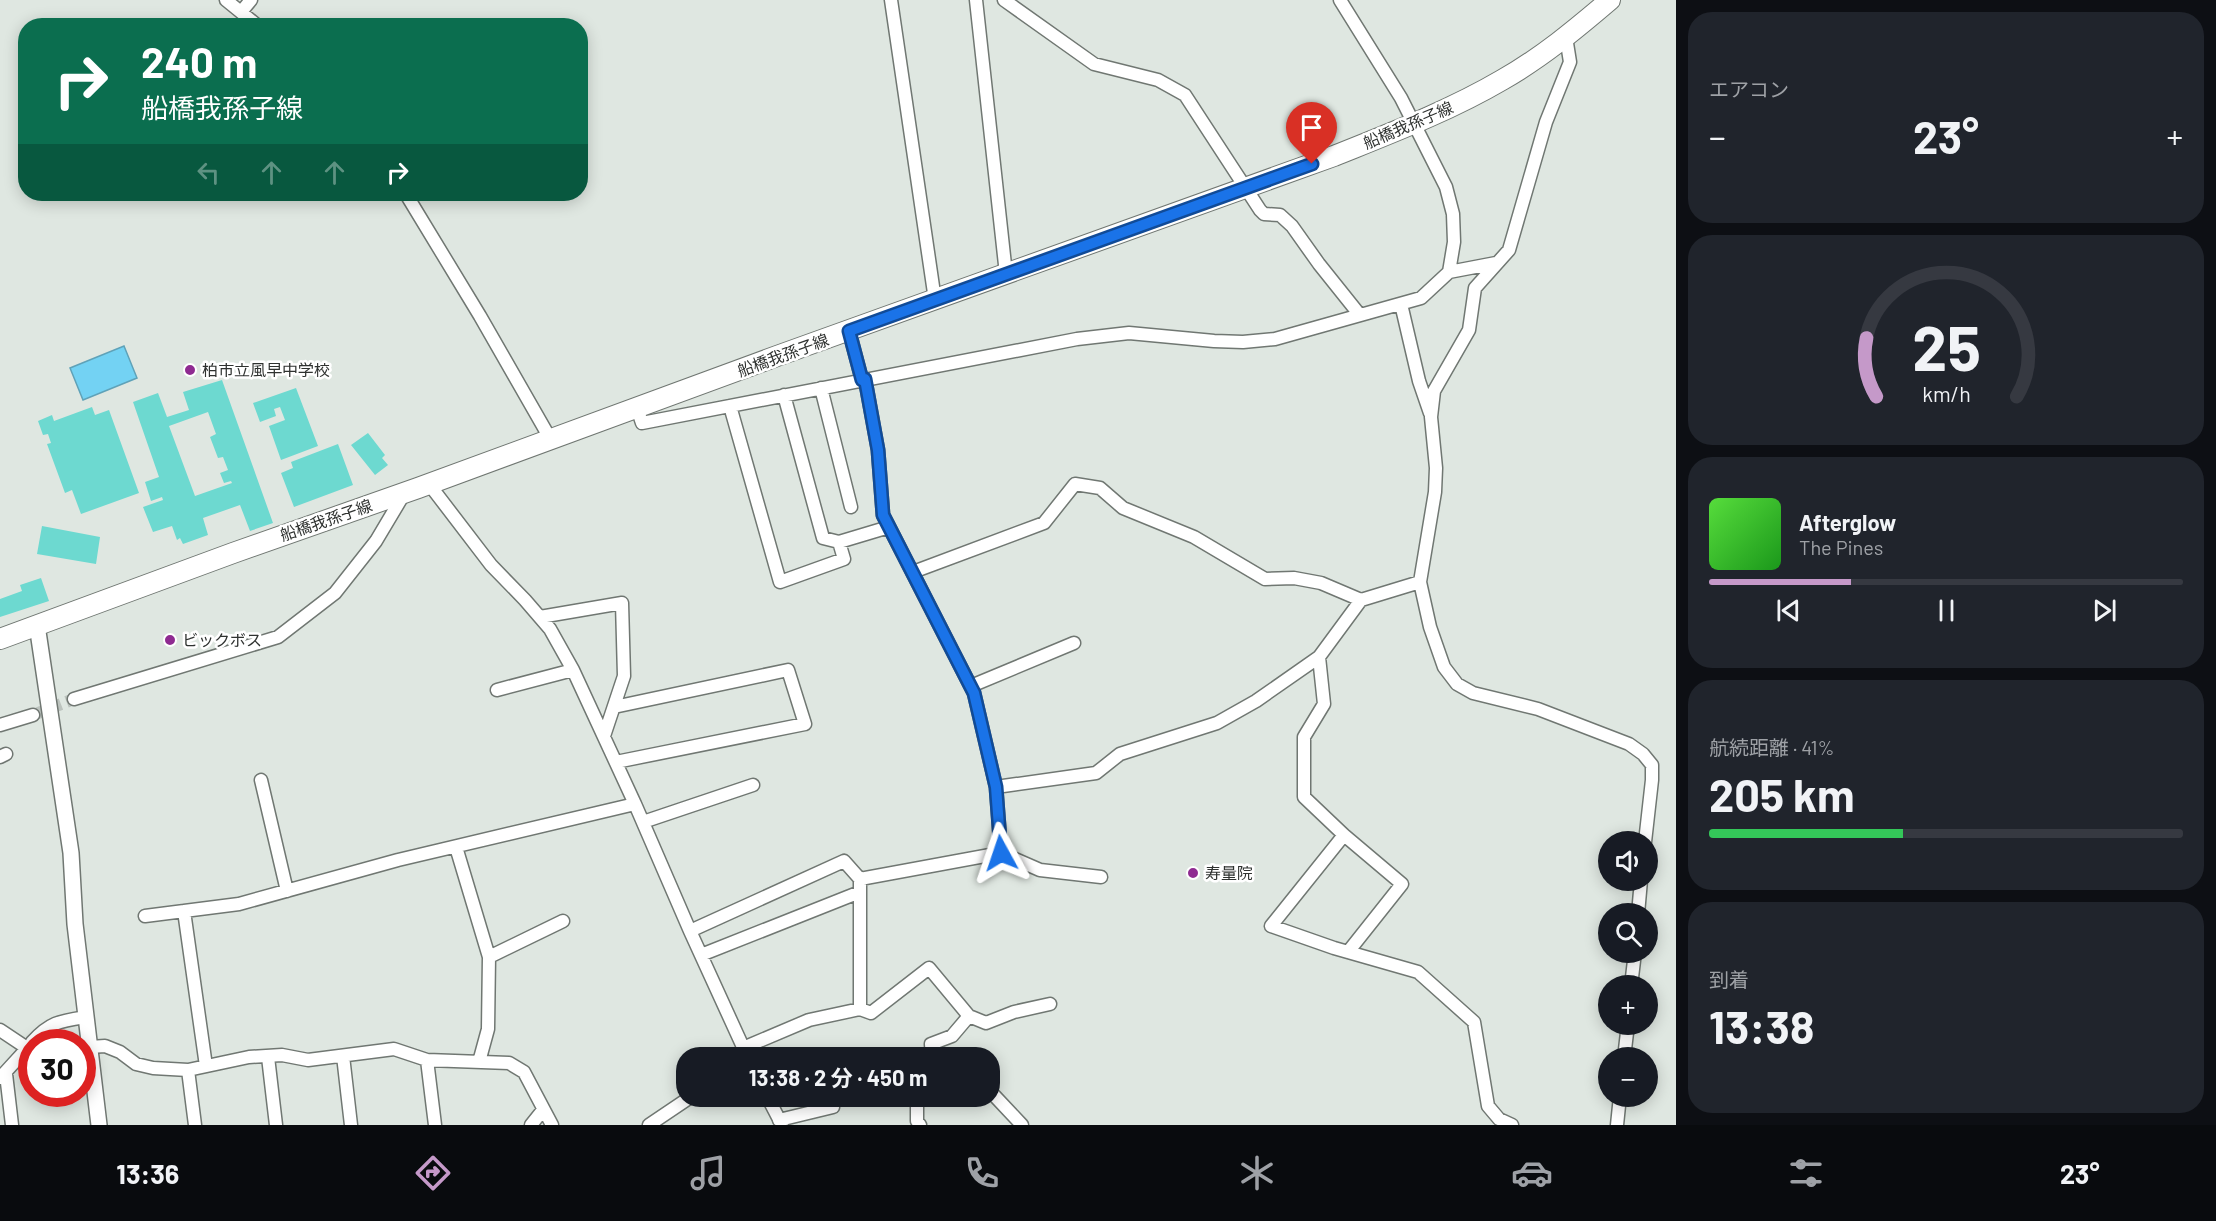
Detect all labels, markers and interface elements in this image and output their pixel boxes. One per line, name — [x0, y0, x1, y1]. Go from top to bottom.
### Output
text: 240 m — [141, 36, 257, 86]
icon: right — [42, 42, 120, 120]
text: エアコン — [1709, 77, 1789, 101]
text: 船橋我孫子線 — [141, 91, 303, 123]
street label: 船橋我孫子線 — [1360, 97, 1456, 152]
pin — [1286, 102, 1337, 164]
text: 23° — [1913, 109, 1979, 163]
icon: arrive — [1295, 111, 1328, 144]
text: − — [1709, 116, 1726, 156]
text: + — [2166, 116, 2183, 156]
icon: left — [192, 156, 225, 189]
icon: ahead — [255, 156, 288, 189]
icon: ahead — [318, 156, 351, 189]
icon: right — [381, 156, 414, 189]
text: 25 — [1912, 309, 1980, 383]
street label: 船橋我孫子線 — [734, 329, 831, 380]
place label: 柏市立風早中学校 — [202, 360, 330, 379]
marker: 柏市立風早中学校 — [183, 363, 197, 377]
text: km/h — [1922, 381, 1970, 406]
street label: 船橋我孫子線 — [277, 495, 374, 544]
text: Afterglow — [1799, 509, 1896, 535]
text: The Pines — [1799, 535, 1883, 559]
icon: previous — [1772, 594, 1805, 627]
icon: pause — [1930, 594, 1963, 627]
icon: next — [2088, 594, 2121, 627]
place label: ビックボス — [182, 630, 262, 649]
marker: ビックボス — [163, 633, 177, 647]
text: 航続距離 · 41% — [1709, 735, 1834, 759]
text: 205 km — [1709, 767, 1855, 821]
position arrow — [969, 821, 1033, 885]
map controls — [1598, 831, 1658, 1107]
button: sound — [1598, 831, 1658, 891]
place label: 寿量院 — [1205, 863, 1253, 882]
marker: 寿量院 — [1186, 866, 1200, 880]
button: search — [1598, 903, 1658, 963]
text: 到着 — [1709, 967, 1749, 991]
button: + — [1598, 975, 1658, 1035]
text: 13:38 — [1709, 999, 1814, 1053]
speed limit sign: 30 — [18, 1029, 96, 1107]
button: − — [1598, 1047, 1658, 1107]
text: 13:38 · 2 分 · 450 m — [749, 1064, 927, 1090]
icon: directions — [412, 1152, 454, 1194]
icon: music — [687, 1152, 729, 1194]
icon: phone — [961, 1152, 1003, 1194]
icon: climate — [1236, 1152, 1278, 1194]
icon: car — [1511, 1152, 1553, 1194]
icon: filters — [1785, 1152, 1827, 1194]
text: 13:36 — [116, 1157, 179, 1189]
text: 23° — [2060, 1157, 2100, 1189]

